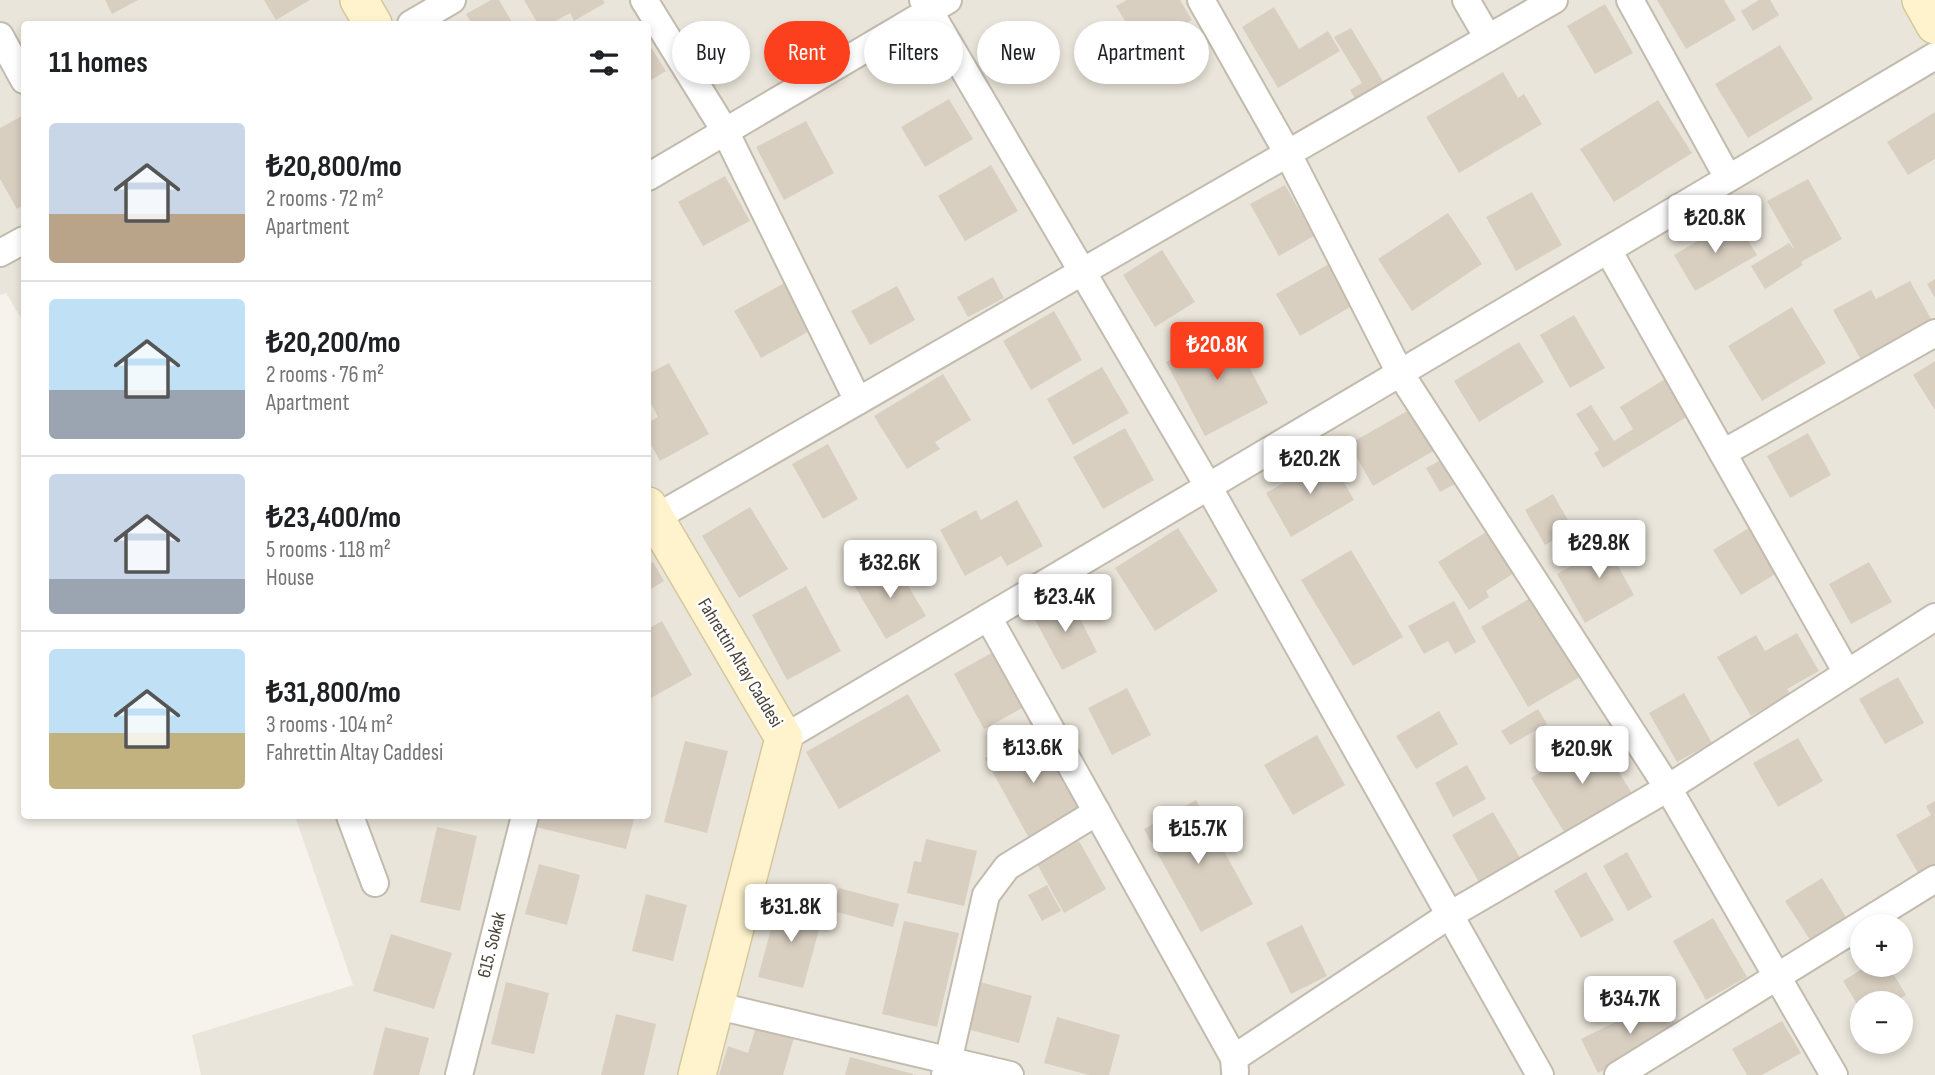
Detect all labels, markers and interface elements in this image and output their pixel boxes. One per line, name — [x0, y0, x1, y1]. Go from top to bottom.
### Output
chip: Buy — [672, 21, 750, 84]
chip: Rent — [764, 21, 850, 84]
chip: Filters — [864, 21, 963, 84]
chip: New — [977, 21, 1060, 84]
chip: Apartment — [1074, 21, 1209, 84]
icon: filters — [585, 44, 623, 82]
text: 11 homes — [49, 45, 148, 81]
text: ₺20,800/mo — [266, 149, 402, 185]
icon: home — [105, 151, 189, 235]
text: 2 rooms · 72 m² — [266, 185, 384, 213]
pin: ₺20.8K — [1658, 196, 1772, 255]
text: ₺20.8K — [1684, 204, 1746, 232]
text: Apartment — [266, 213, 350, 241]
pin: ₺20.8K — [1160, 322, 1274, 382]
text: ₺20,200/mo — [266, 325, 401, 361]
icon: home — [105, 327, 189, 411]
text: ₺20.8K — [1186, 331, 1248, 359]
text: 2 rooms · 76 m² — [266, 361, 384, 389]
text: Apartment — [266, 389, 350, 417]
pin: ₺20.2K — [1253, 436, 1367, 496]
text: ₺20.2K — [1280, 445, 1340, 473]
text: ₺23,400/mo — [266, 500, 401, 536]
icon: home — [105, 502, 189, 586]
pin: ₺29.8K — [1542, 520, 1656, 580]
text: ₺29.8K — [1568, 529, 1630, 557]
text: 5 rooms · 118 m² — [266, 536, 391, 564]
pin: ₺32.6K — [833, 540, 947, 600]
text: ₺32.6K — [860, 549, 920, 577]
text: House — [266, 564, 314, 592]
pin: ₺23.4K — [1008, 574, 1122, 634]
text: ₺23.4K — [1035, 583, 1095, 611]
street label: Fahrettin Altay Caddesi — [692, 594, 788, 732]
text: ₺31,800/mo — [266, 675, 401, 711]
icon: home — [105, 677, 189, 761]
text: 3 rooms · 104 m² — [266, 711, 393, 739]
pin: ₺13.6K — [976, 726, 1090, 785]
pin: ₺20.9K — [1525, 726, 1639, 786]
text: ₺13.6K — [1003, 734, 1063, 762]
text: ₺20.9K — [1552, 735, 1612, 763]
text: Fahrettin Altay Caddesi — [266, 739, 443, 767]
pin: ₺15.7K — [1141, 806, 1255, 866]
text: ₺15.7K — [1169, 815, 1227, 843]
pin: ₺31.8K — [734, 884, 848, 944]
text: ₺31.8K — [761, 893, 821, 921]
street label: 615. Sokak — [473, 909, 511, 980]
map controls — [1850, 914, 1913, 1054]
button: + — [1850, 914, 1913, 977]
pin: ₺34.7K — [1573, 976, 1687, 1036]
text: ₺34.7K — [1600, 985, 1660, 1013]
button: − — [1850, 991, 1913, 1054]

